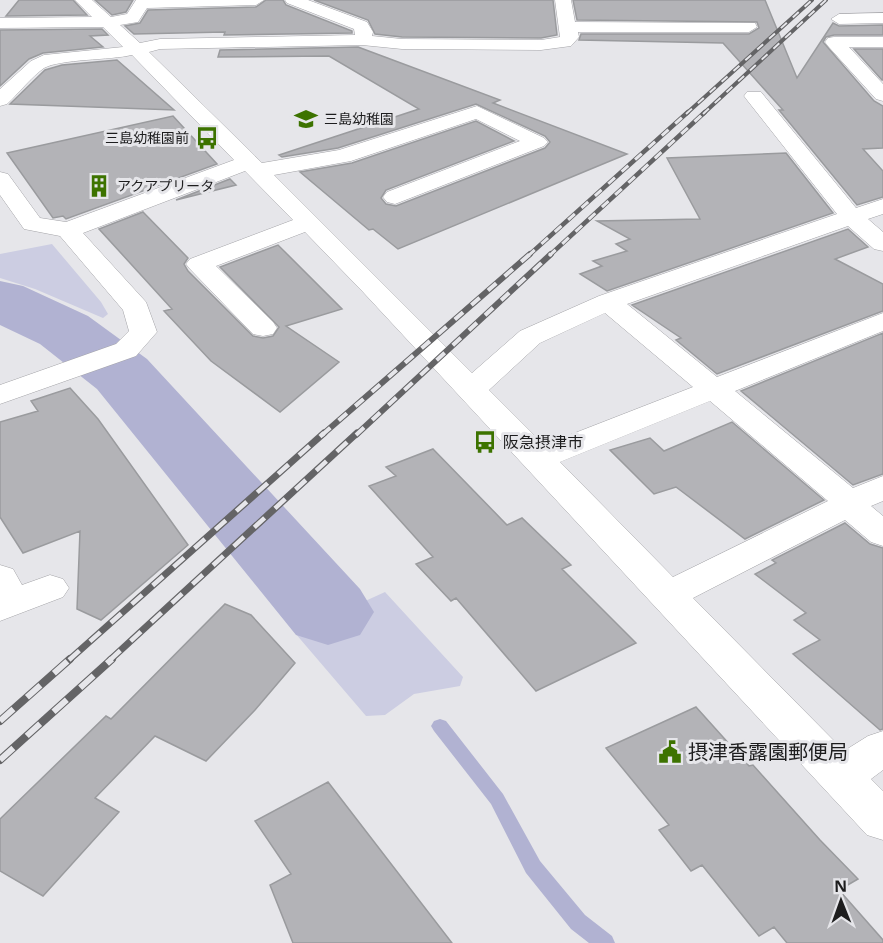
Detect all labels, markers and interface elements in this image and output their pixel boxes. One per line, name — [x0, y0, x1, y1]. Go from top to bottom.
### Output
school or university icon: 三島幼稚園 — [293, 106, 319, 132]
place label: 三島幼稚園 — [324, 109, 394, 128]
bus stop icon: 三島幼稚園前 — [194, 125, 220, 151]
place label: 三島幼稚園前 — [105, 128, 189, 147]
building icon: アクアプリータ — [86, 173, 112, 199]
place label: アクアプリータ — [117, 176, 214, 195]
bus stop icon: 阪急摂津市 — [472, 429, 498, 455]
place label: 阪急摂津市 — [503, 431, 583, 453]
place label: 摂津香露園郵便局 — [688, 738, 848, 765]
public building icon: 摂津香露園郵便局 — [657, 739, 683, 765]
north arrow — [811, 871, 871, 931]
text: N — [834, 875, 847, 897]

